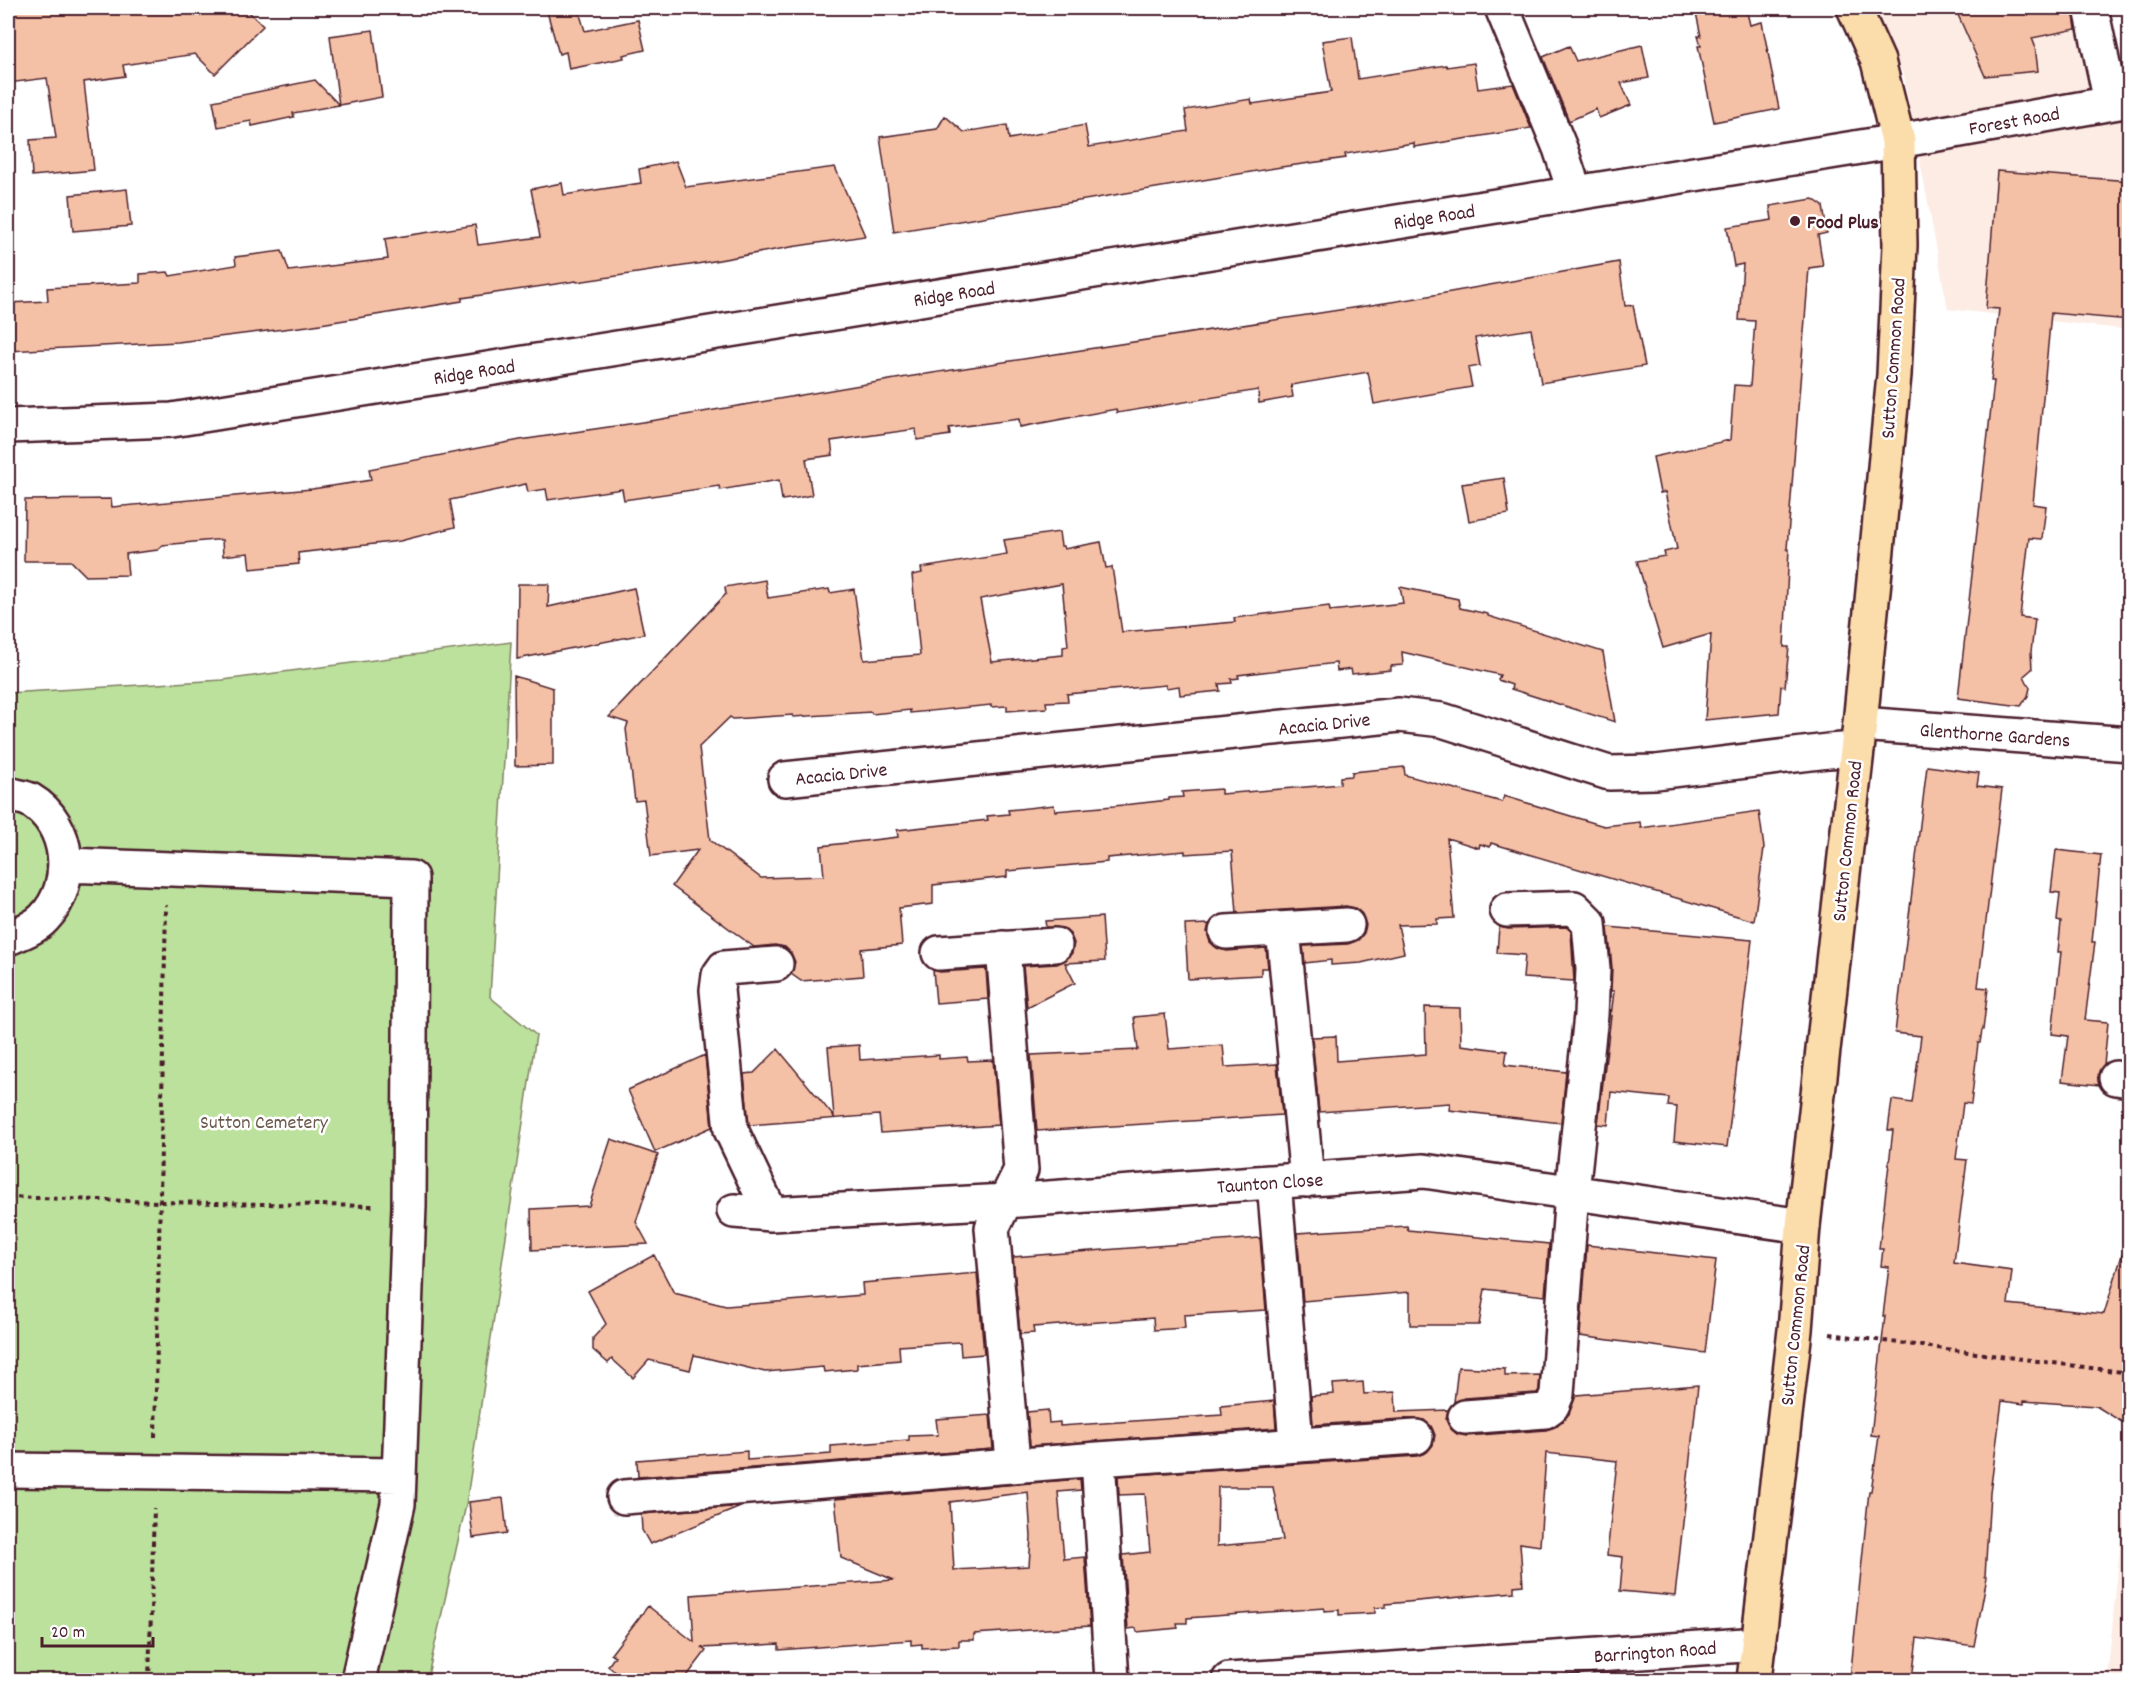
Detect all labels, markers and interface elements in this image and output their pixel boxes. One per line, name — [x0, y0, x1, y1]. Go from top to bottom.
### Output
street label: Forest Road — [1967, 101, 2062, 145]
street label: Ridge Road — [1392, 199, 1477, 239]
place label: Food Plus — [1807, 210, 1879, 238]
marker: Food Plus — [1788, 214, 1802, 228]
street label: Ridge Road — [912, 276, 997, 316]
street label: Sutton Common Road — [1875, 277, 1915, 440]
street label: Ridge Road — [432, 354, 517, 394]
street label: Acacia Drive — [1277, 707, 1372, 745]
street label: Glenthorne Gardens — [1918, 718, 2071, 756]
street label: Acacia Drive — [794, 757, 889, 795]
street label: Sutton Common Road — [1827, 760, 1871, 923]
park label: Sutton Cemetery — [200, 1110, 329, 1138]
street label: Taunton Close — [1216, 1167, 1324, 1203]
street label: Sutton Common Road — [1775, 1244, 1819, 1407]
scale bar — [42, 1610, 153, 1648]
text: 20 m — [51, 1621, 85, 1646]
street label: Barrington Road — [1593, 1636, 1717, 1672]

